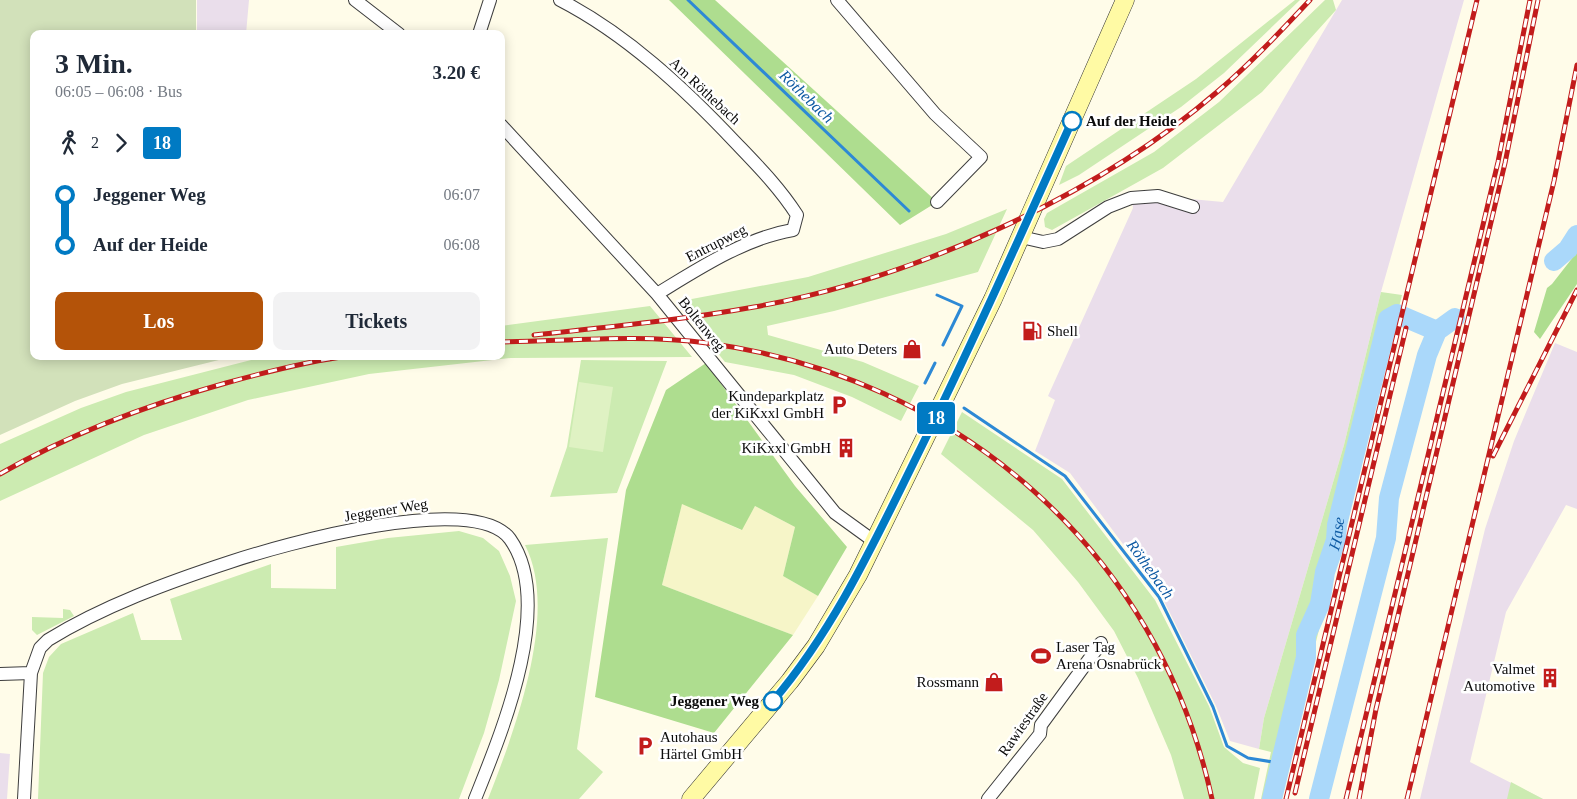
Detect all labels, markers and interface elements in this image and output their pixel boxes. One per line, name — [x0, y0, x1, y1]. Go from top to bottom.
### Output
text: 3 Min. — [55, 48, 133, 79]
street label: Am Röthebach — [666, 54, 744, 128]
text: 3.20 € — [433, 62, 480, 83]
water label: Röthebach — [775, 66, 837, 126]
text: 06:05 – 06:08 · Bus — [55, 83, 182, 100]
marker: Auf der Heide — [1062, 111, 1082, 131]
place label: Auf der Heide — [1086, 113, 1177, 129]
icon: walk — [55, 129, 83, 157]
icon: forward — [107, 129, 135, 157]
text: 18 — [153, 133, 171, 153]
text: 2 — [91, 134, 99, 151]
text: Jeggener Weg — [93, 184, 206, 205]
text: 06:07 — [444, 186, 480, 203]
street label: Entrupweg — [683, 221, 749, 265]
text: Auf der Heide — [93, 234, 208, 255]
text: 06:08 — [444, 236, 480, 253]
button: Los — [55, 292, 263, 350]
button: Tickets — [273, 292, 480, 350]
street label: Boltenweg — [675, 294, 729, 355]
fuel station icon: Shell — [1021, 320, 1043, 342]
place label: Shell — [1047, 323, 1078, 339]
shop icon: Auto Deters — [901, 338, 923, 360]
place label: Auto Deters — [824, 341, 897, 357]
place label: Kundeparkplatz der KiKxxl GmbH — [712, 388, 824, 421]
parking icon: Kundeparkplatz der KiKxxl GmbH — [828, 394, 850, 416]
line badge: 18 — [914, 402, 958, 434]
text: 18 — [927, 408, 945, 428]
building icon: KiKxxl GmbH — [835, 437, 857, 459]
place label: KiKxxl GmbH — [741, 440, 831, 456]
street label: Jeggener Weg — [343, 495, 429, 524]
water label: Hase — [1325, 515, 1348, 553]
water label: Röthebach — [1123, 536, 1178, 602]
place label: Laser Tag Arena Osnabrück — [1056, 639, 1162, 672]
sports icon: Laser Tag Arena Osnabrück — [1030, 645, 1052, 667]
place label: Valmet Automotive — [1463, 661, 1536, 694]
building icon: Valmet Automotive — [1539, 667, 1561, 689]
shop icon: Rossmann — [983, 671, 1005, 693]
place label: Rossmann — [916, 674, 979, 690]
street label: Rawiestraße — [995, 689, 1051, 759]
marker: Jeggener Weg — [763, 691, 783, 711]
place label: Jeggener Weg — [670, 693, 759, 709]
place label: Autohaus Härtel GmbH — [660, 729, 742, 762]
parking icon: Autohaus Härtel GmbH — [634, 735, 656, 757]

